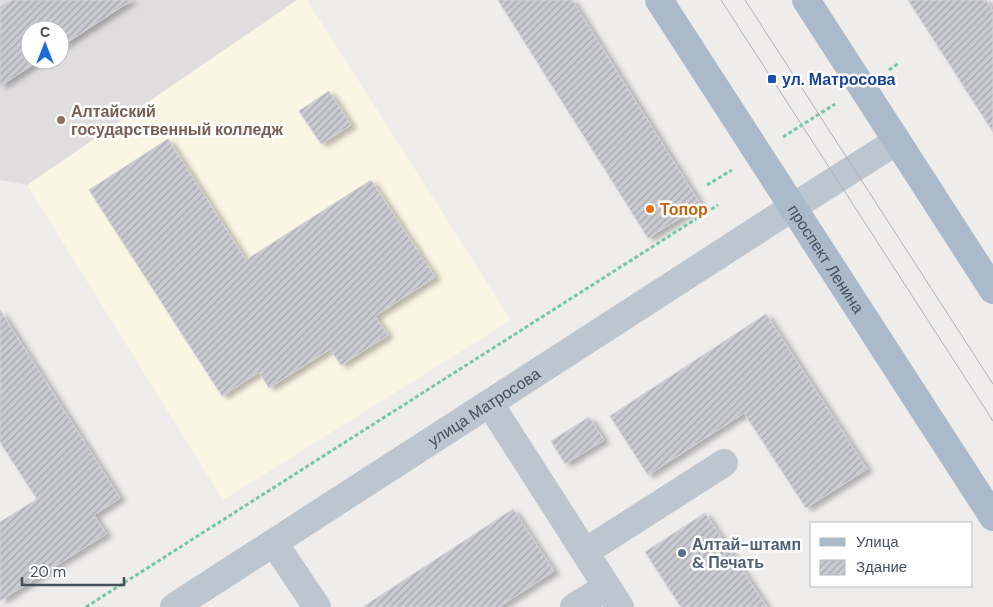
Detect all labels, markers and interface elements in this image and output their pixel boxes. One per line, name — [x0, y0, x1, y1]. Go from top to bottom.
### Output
north arrow — [20, 20, 70, 70]
text: С — [40, 23, 50, 41]
place label: ул. Матросова — [782, 69, 896, 90]
marker: ул. Матросова — [766, 73, 778, 85]
place label: Алтайский государственный колледж — [71, 101, 283, 140]
marker: Алтайский государственный колледж — [55, 114, 67, 126]
place label: Топор — [660, 199, 708, 220]
street label: проспект Ленина — [783, 200, 869, 317]
marker: Топор — [644, 203, 656, 215]
street label: улица Матросова — [424, 363, 544, 451]
legend — [810, 522, 973, 587]
text: Улица — [856, 532, 899, 552]
place label: Алтай-штамп & Печать — [692, 534, 801, 573]
marker: Алтай-штамп & Печать — [676, 547, 688, 559]
scale bar — [22, 554, 125, 586]
text: Здание — [856, 557, 907, 577]
text: 20 m — [30, 562, 66, 582]

